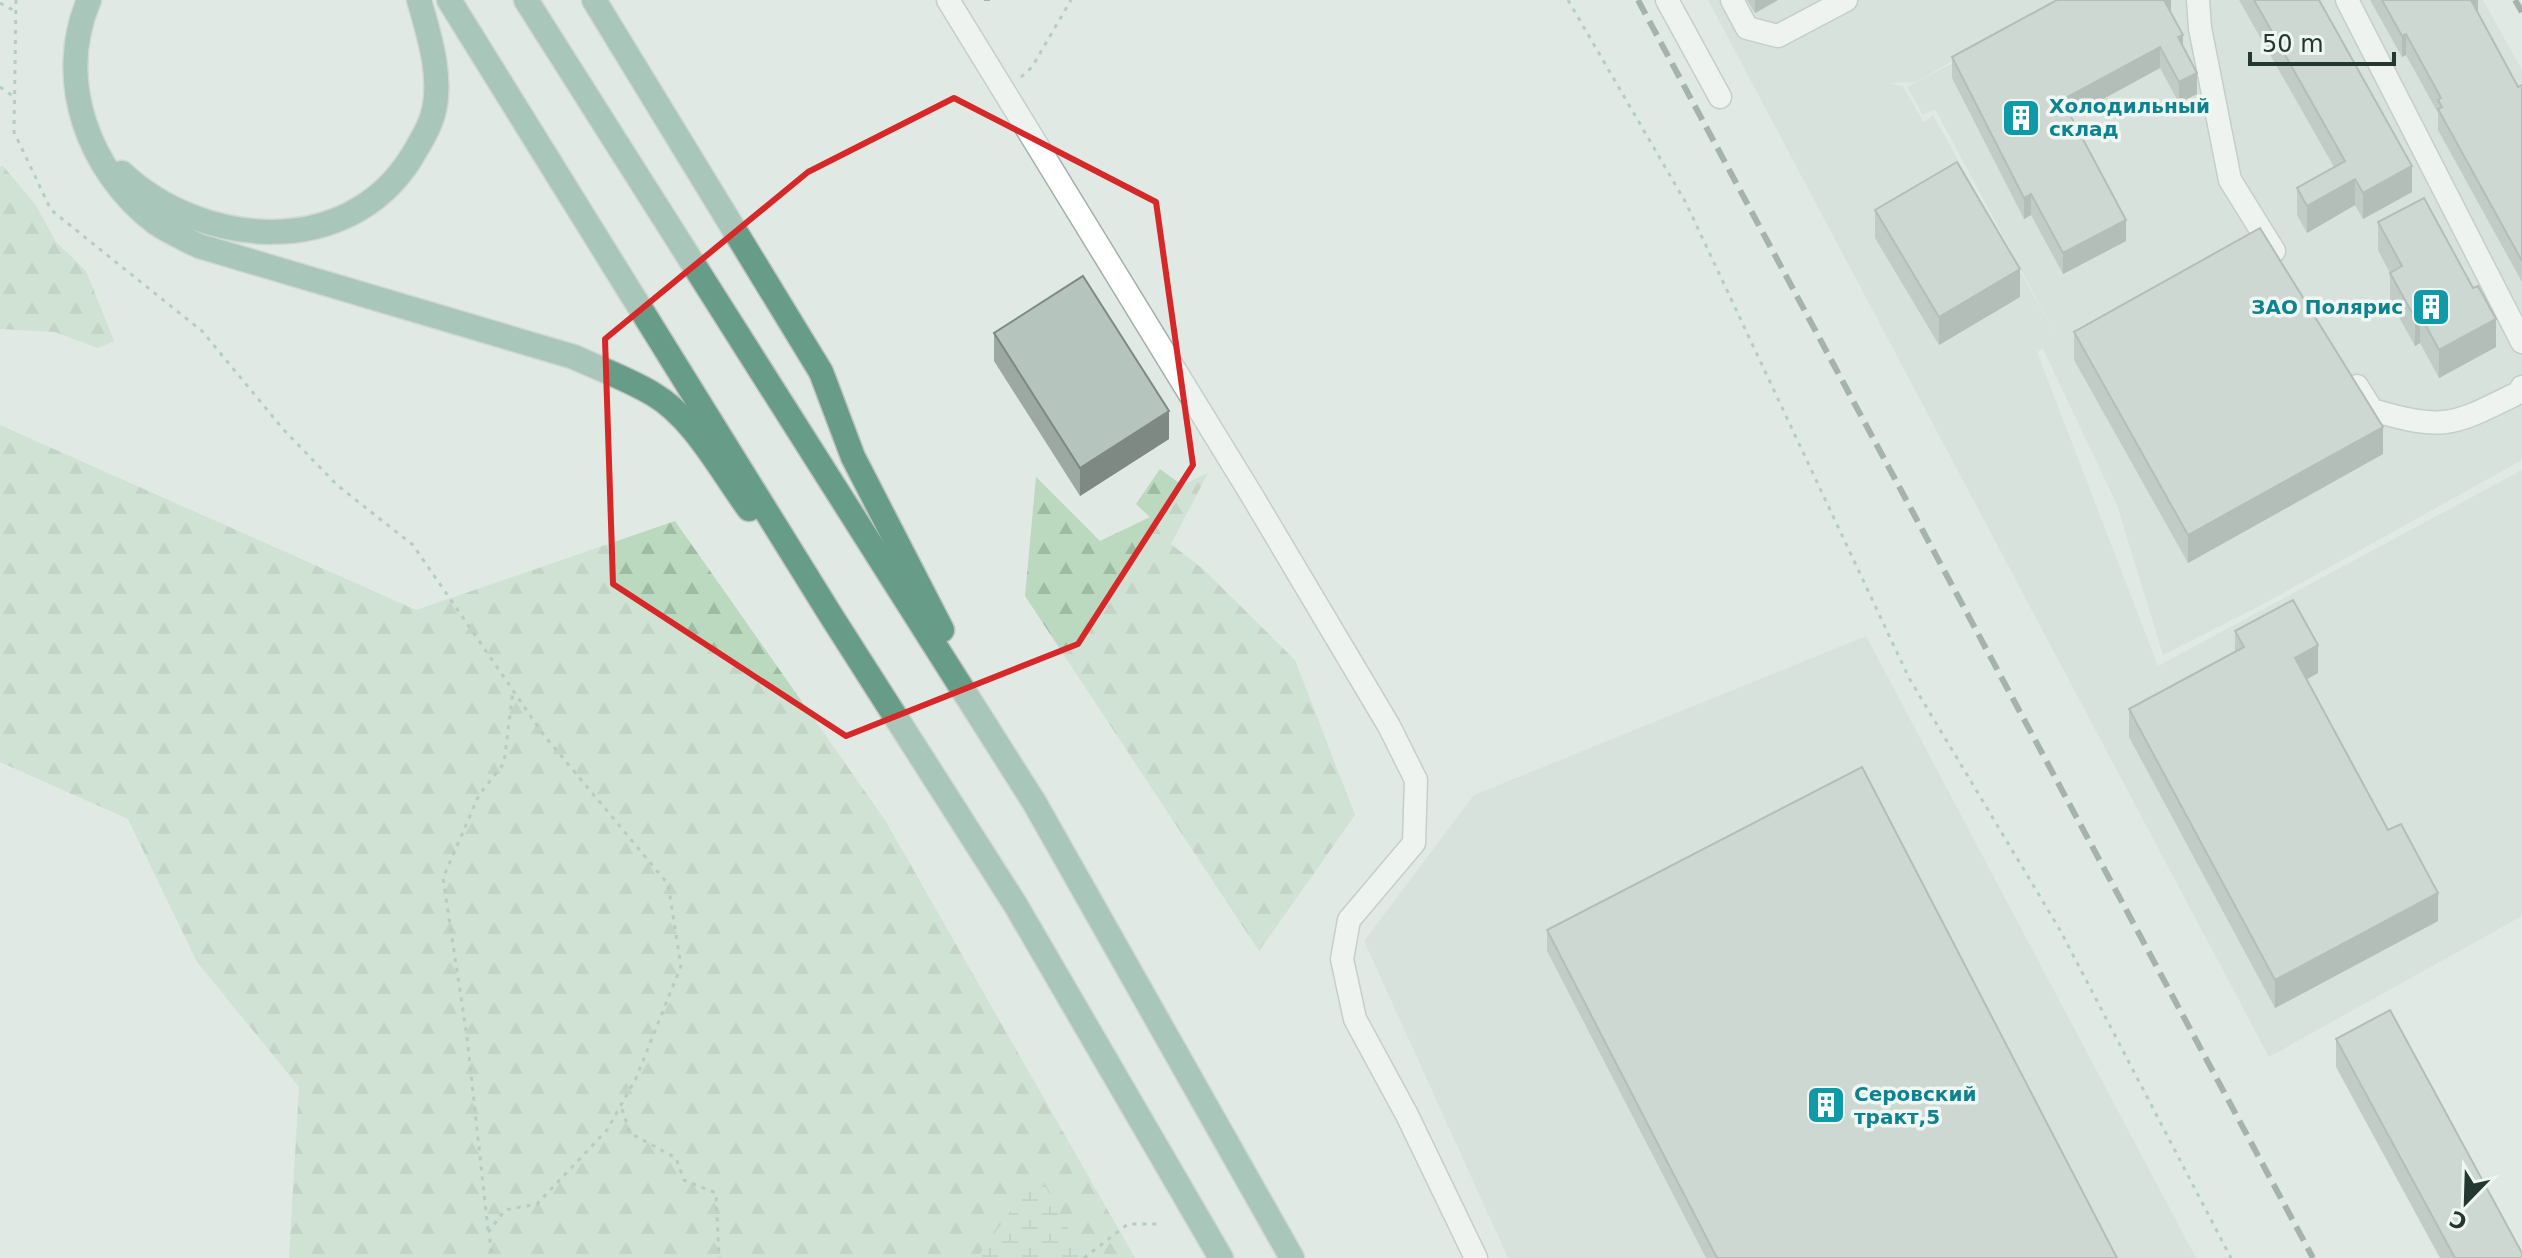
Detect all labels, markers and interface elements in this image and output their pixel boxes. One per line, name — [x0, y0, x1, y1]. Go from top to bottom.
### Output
scale bar — [2250, 16, 2394, 66]
text: 50 m — [2262, 30, 2324, 58]
place label: Холодильный склад — [2049, 94, 2210, 141]
building icon: Холодильный склад — [2000, 97, 2042, 139]
building icon: ЗАО Полярис — [2410, 286, 2452, 328]
place label: ЗАО Полярис — [2251, 295, 2403, 319]
place label: Серовский тракт,5 — [1854, 1082, 1976, 1129]
building icon: Серовский тракт,5 — [1805, 1084, 1847, 1126]
north arrow — [2426, 1162, 2506, 1242]
text: С — [2446, 1205, 2471, 1235]

